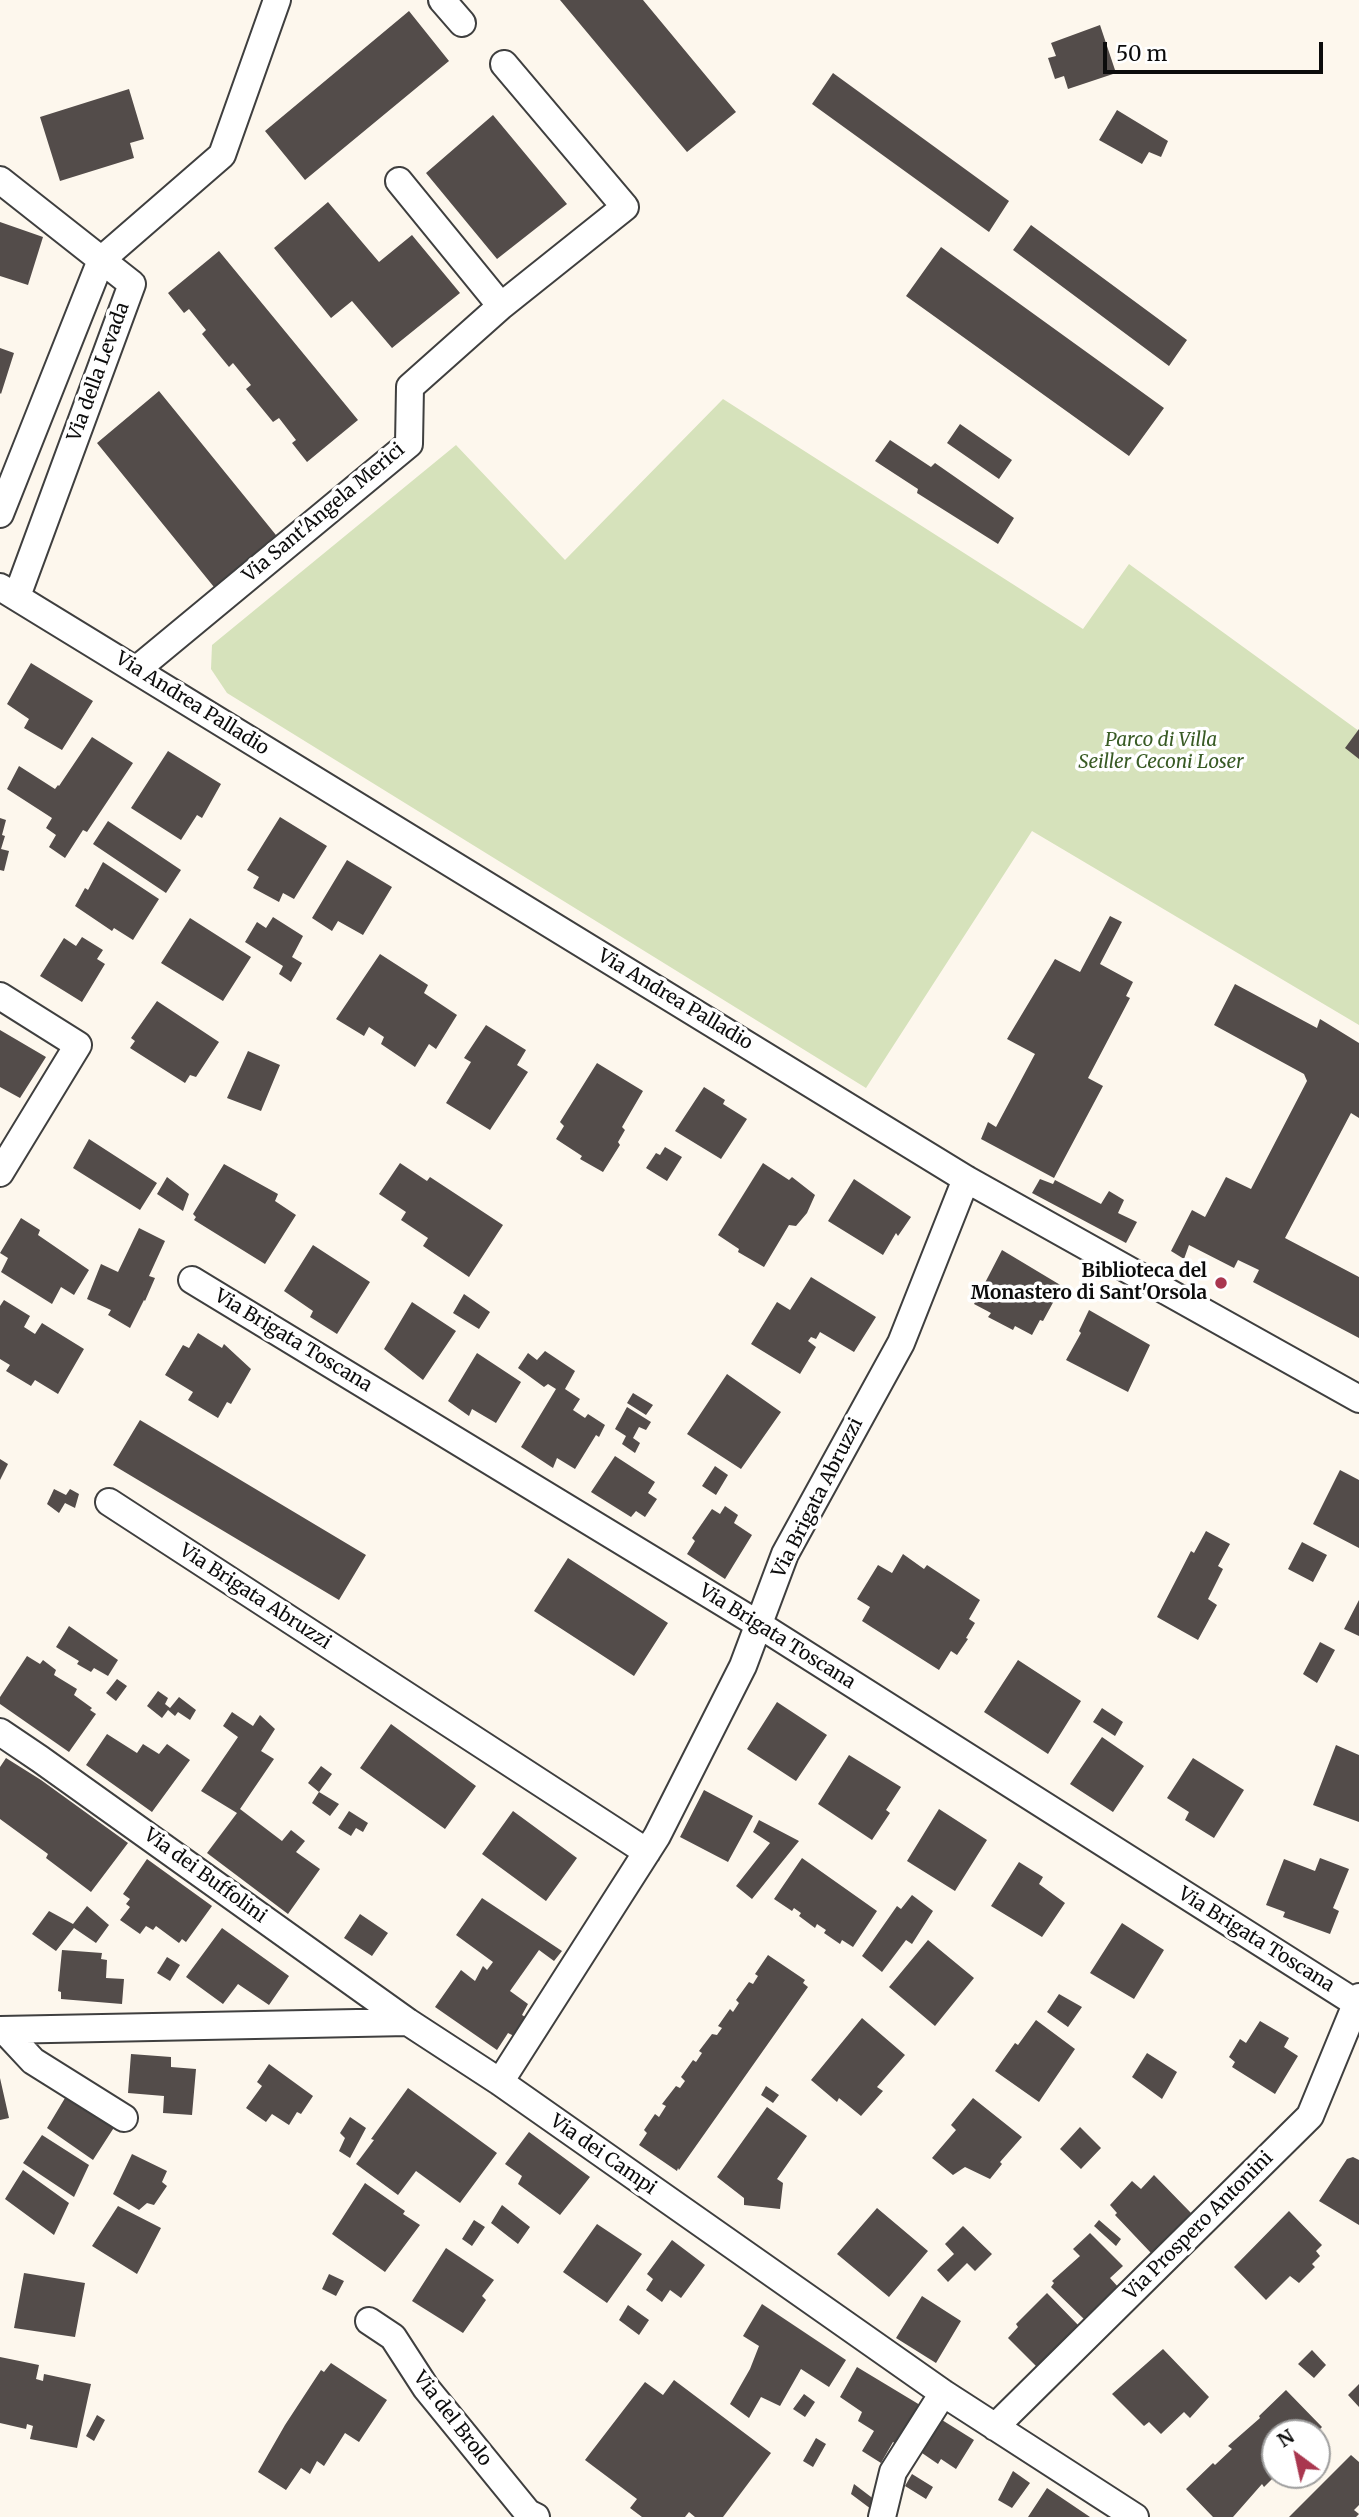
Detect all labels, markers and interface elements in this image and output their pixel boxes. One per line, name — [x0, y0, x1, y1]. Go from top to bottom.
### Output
scale bar — [1107, 28, 1328, 72]
text: 50 m — [1116, 40, 1167, 67]
street label: Via della Levada — [63, 299, 135, 445]
street label: Via Sant'Angela Merici — [238, 439, 410, 587]
street label: Via Andrea Palladio — [111, 648, 273, 760]
park label: Parco di Villa Seiller Ceconi Loser — [1078, 730, 1244, 774]
street label: Via Andrea Palladio — [593, 945, 757, 1055]
place label: Biblioteca del Monastero di Sant'Orsola — [971, 1261, 1207, 1305]
marker: Biblioteca del Monastero di Sant'Orsola — [1213, 1275, 1229, 1291]
street label: Via Brigata Toscana — [210, 1285, 376, 1397]
street label: Via Brigata Abruzzi — [768, 1414, 868, 1582]
street label: Via Brigata Abruzzi — [175, 1539, 335, 1655]
street label: Via Brigata Toscana — [695, 1580, 859, 1694]
street label: Via dei Buffolini — [139, 1824, 271, 1928]
street label: Via Brigata Toscana — [1174, 1883, 1338, 1997]
street label: Via dei Campi — [545, 2110, 661, 2200]
street label: Via Prospero Antonini — [1120, 2147, 1278, 2305]
street label: Via del Brolo — [408, 2367, 496, 2471]
north arrow — [1261, 2419, 1331, 2489]
text: N — [1273, 2424, 1298, 2452]

